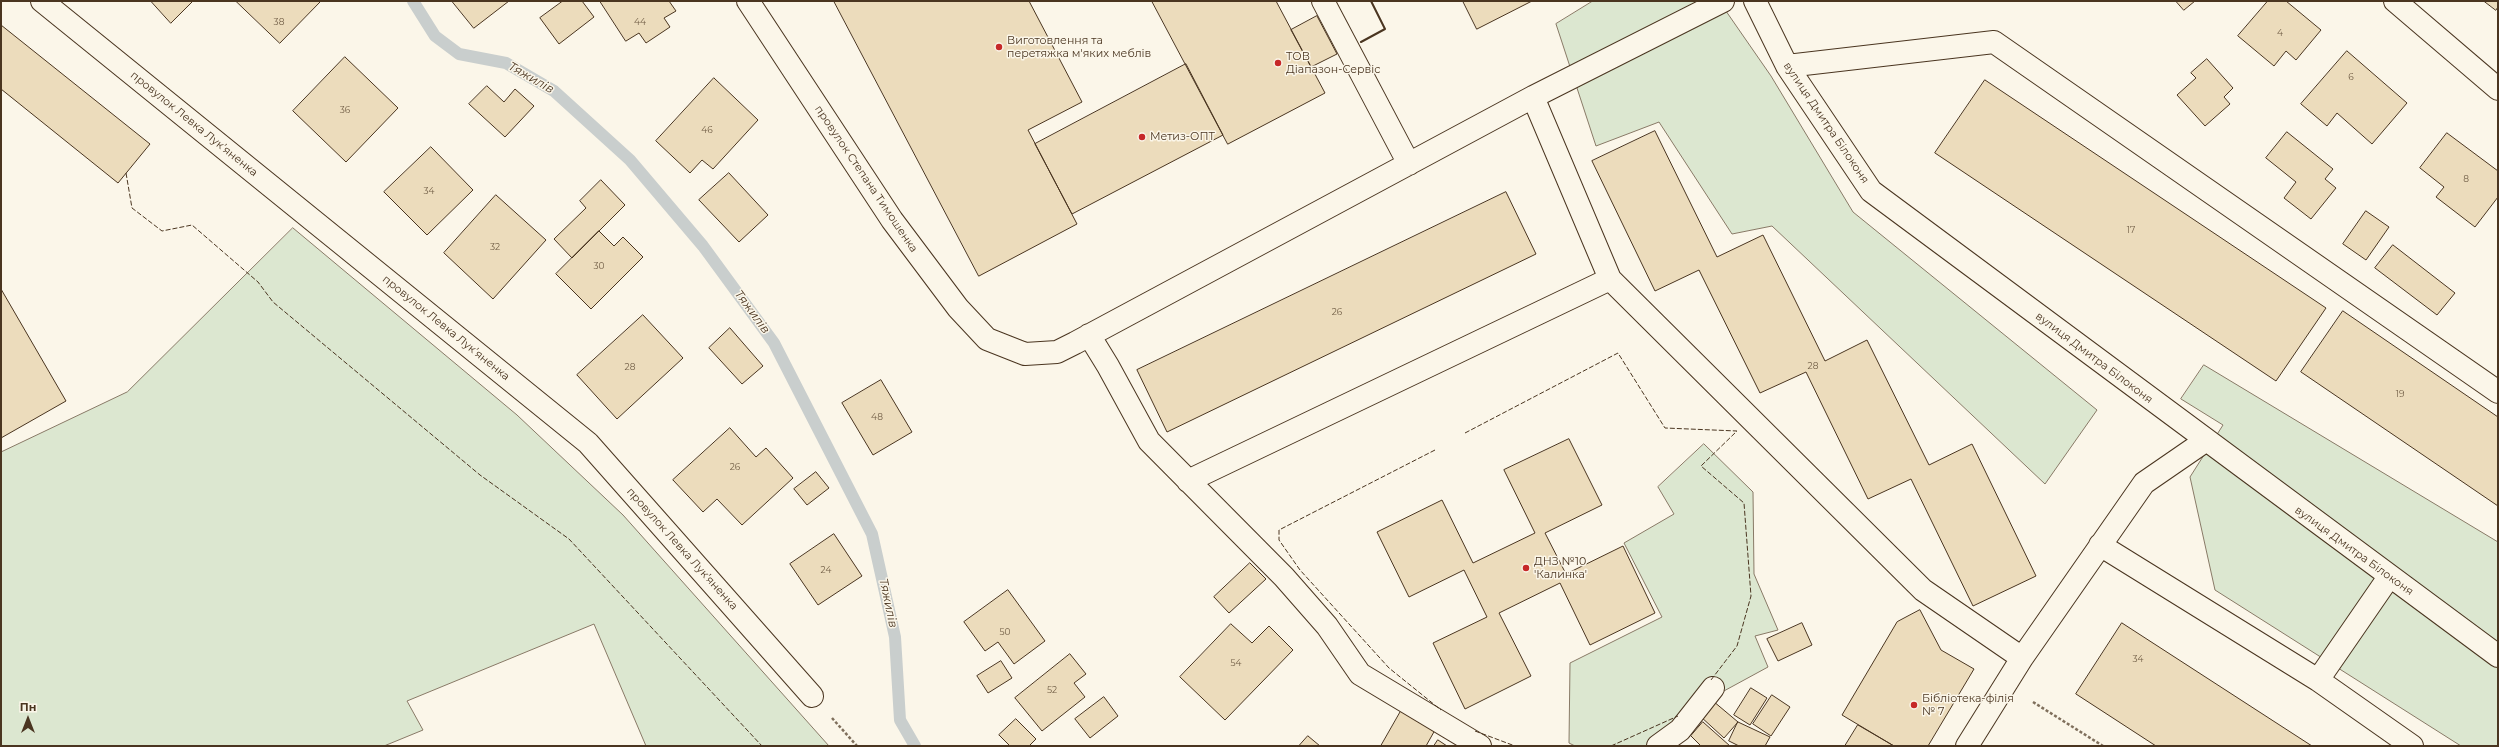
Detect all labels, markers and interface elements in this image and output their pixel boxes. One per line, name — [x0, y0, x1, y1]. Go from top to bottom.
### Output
house number: 38 — [274, 17, 284, 27]
house number: 44 — [634, 17, 646, 27]
house number: 4 — [2277, 28, 2283, 38]
place label: Виготовлення та перетяжка м'яких меблів — [1007, 34, 1151, 60]
marker: Виготовлення та перетяжка м'яких меблів — [994, 42, 1004, 52]
place label: ТОВ Діапазон-Сервіс — [1286, 50, 1380, 76]
marker: ТОВ Діапазон-Сервіс — [1273, 58, 1283, 68]
water label: Тяжилів — [506, 59, 556, 97]
street label: вулиця Дмитра Білоконя — [1780, 60, 1872, 186]
street label: провулок Левка Лукʼяненка — [128, 69, 260, 179]
house number: 6 — [2348, 72, 2354, 82]
street label: провулок Степана Тимошенка — [812, 103, 920, 255]
house number: 36 — [340, 105, 350, 115]
house number: 46 — [701, 125, 713, 135]
place label: Метиз-ОПТ — [1150, 130, 1215, 144]
marker: Метиз-ОПТ — [1137, 132, 1147, 142]
house number: 8 — [2463, 174, 2469, 184]
house number: 34 — [423, 186, 435, 196]
house number: 17 — [2127, 225, 2135, 235]
house number: 32 — [490, 242, 500, 252]
house number: 30 — [593, 261, 605, 271]
street label: провулок Левка Лукʼяненка — [380, 273, 512, 383]
water label: Тяжилів — [731, 287, 773, 337]
house number: 26 — [1332, 307, 1342, 317]
street label: вулиця Дмитра Білоконя — [2033, 310, 2155, 406]
house number: 28 — [1808, 361, 1818, 371]
house number: 28 — [625, 362, 635, 372]
house number: 19 — [2396, 389, 2404, 399]
house number: 48 — [871, 412, 883, 422]
house number: 26 — [730, 462, 740, 472]
street label: провулок Левка Лукʼяненка — [624, 485, 740, 613]
street label: вулиця Дмитра Білоконя — [2292, 504, 2416, 598]
place label: ДНЗ №10 'Калинка' — [1534, 555, 1587, 581]
marker: ДНЗ №10 'Калинка' — [1521, 563, 1531, 573]
house number: 24 — [821, 565, 831, 575]
water label: Тяжилів — [876, 577, 900, 629]
house number: 50 — [999, 627, 1011, 637]
house number: 34 — [2132, 654, 2144, 664]
house number: 54 — [1230, 658, 1242, 668]
house number: 52 — [1047, 685, 1057, 695]
place label: Бібліотека-філія № 7 — [1922, 692, 2014, 718]
north arrow — [8, 699, 48, 739]
text: Пн — [20, 700, 36, 714]
marker: Бібліотека-філія № 7 — [1909, 700, 1919, 710]

